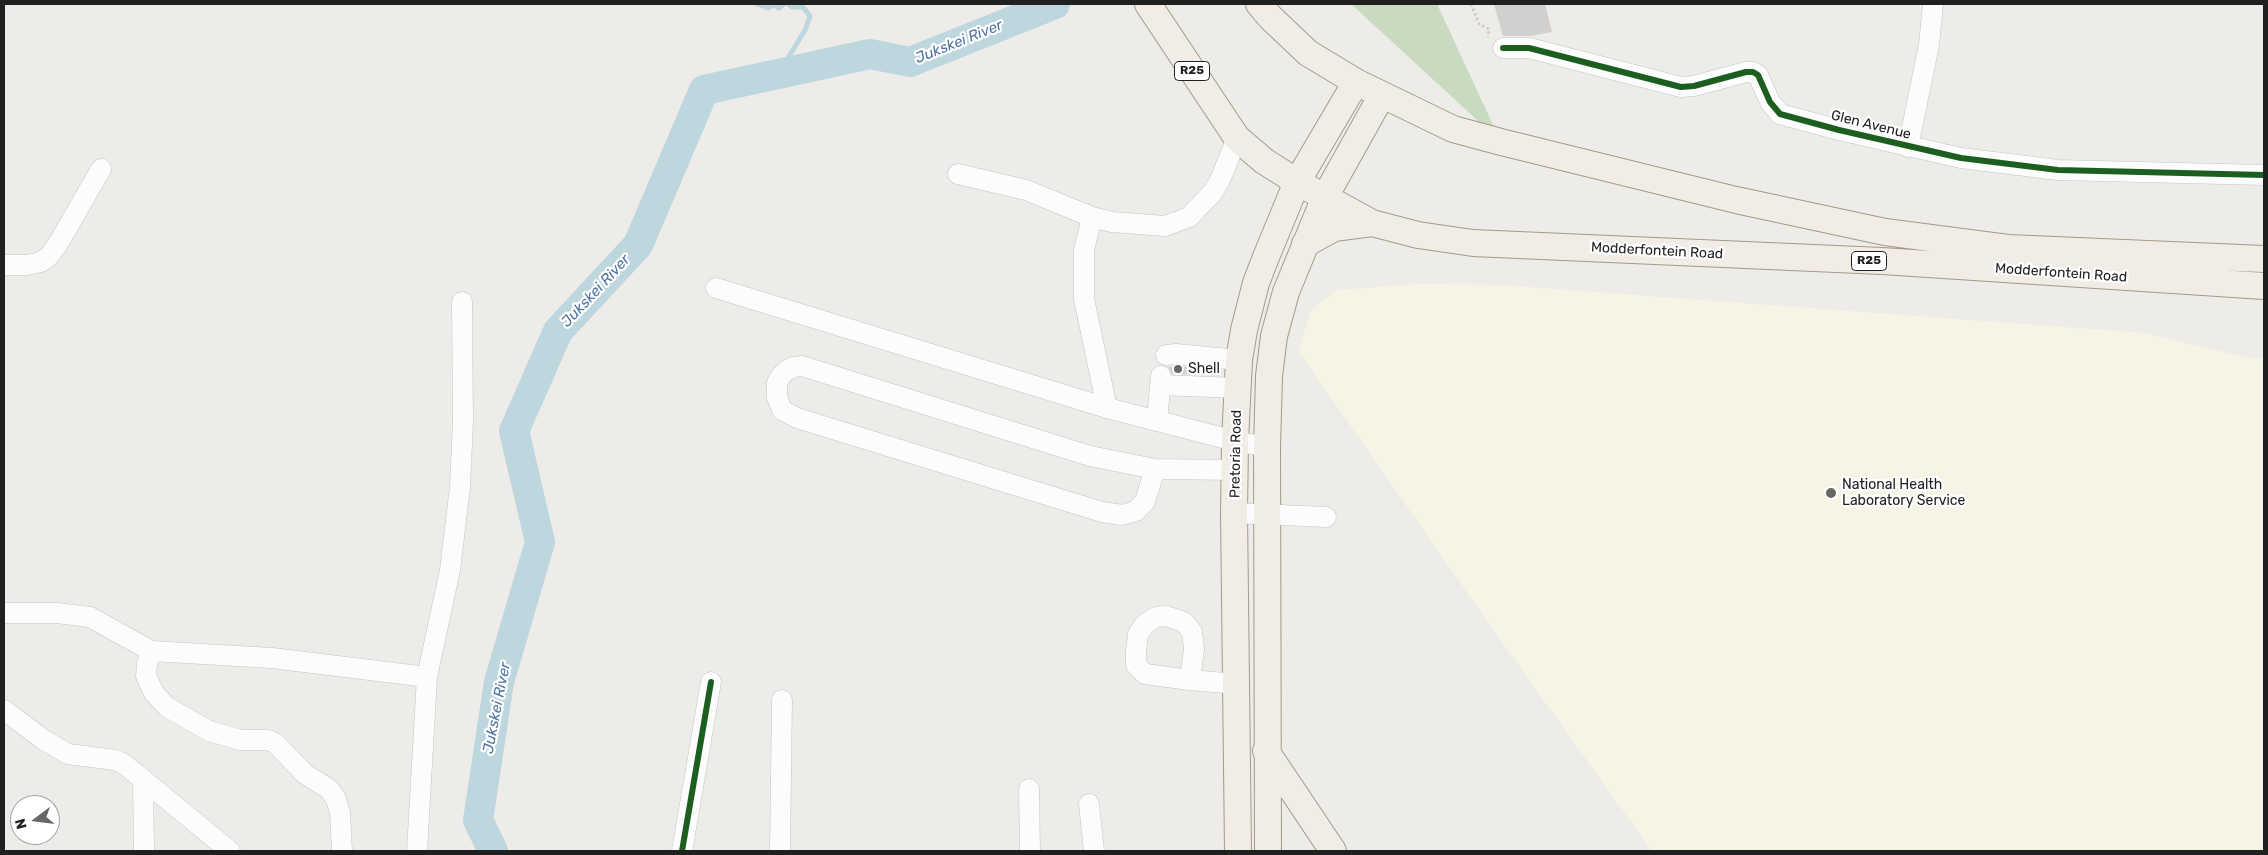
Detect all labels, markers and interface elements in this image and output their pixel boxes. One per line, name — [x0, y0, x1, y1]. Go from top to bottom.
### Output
water label: Jukskei River — [913, 16, 1005, 68]
road number: R25 — [1174, 61, 1210, 80]
street label: Glen Avenue — [1829, 107, 1913, 143]
street label: Modderfontein Road — [1590, 239, 1724, 263]
water label: Jukskei River — [558, 251, 634, 331]
road number: R25 — [1852, 252, 1886, 270]
street label: Modderfontein Road — [1994, 260, 2128, 286]
place label: Shell — [1188, 361, 1220, 377]
marker: Shell — [1172, 363, 1184, 375]
street label: Pretoria Road — [1227, 410, 1245, 498]
place label: National Health Laboratory Service — [1842, 477, 1965, 510]
marker: National Health Laboratory Service — [1824, 486, 1838, 500]
water label: Jukskei River — [479, 661, 515, 755]
north arrow — [10, 795, 60, 845]
text: N — [11, 817, 31, 831]

